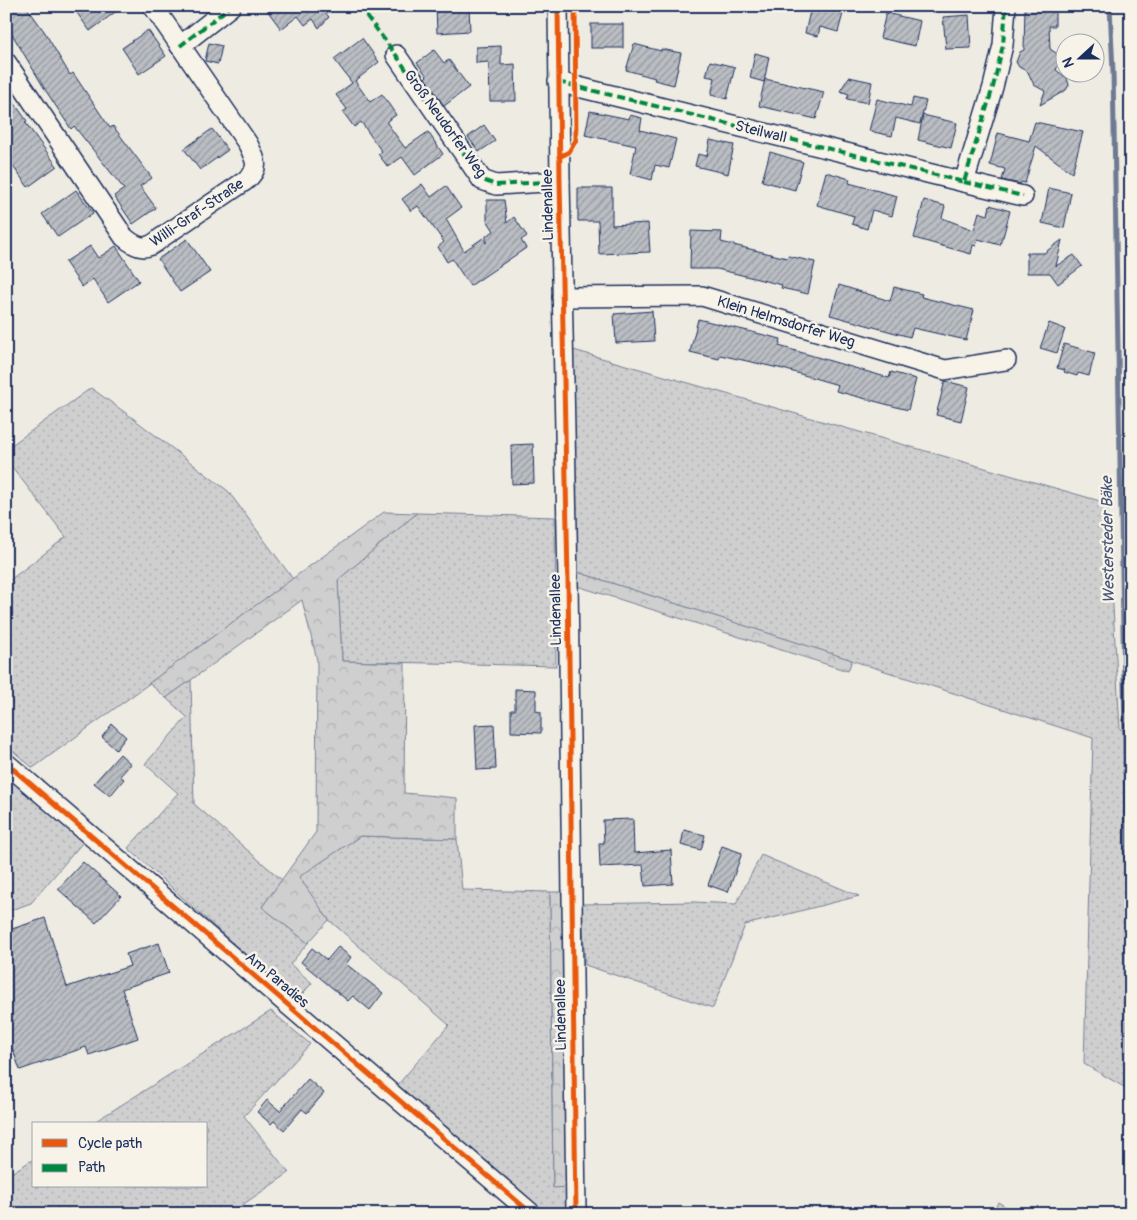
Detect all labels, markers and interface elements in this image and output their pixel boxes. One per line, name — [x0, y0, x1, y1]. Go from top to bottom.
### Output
north arrow — [1054, 32, 1104, 82]
text: N — [1059, 55, 1078, 70]
street label: Groß Neudorfer Weg — [399, 66, 491, 182]
street label: Steilwall — [733, 116, 789, 148]
street label: Lindenallee — [538, 169, 558, 241]
street label: Willi-Graf-Straße — [146, 174, 248, 251]
street label: Klein Helmsdorfer Weg — [715, 292, 857, 352]
water label: Westersteder Bäke — [1097, 474, 1119, 603]
street label: Lindenallee — [546, 574, 566, 646]
street label: Am Paradies — [241, 948, 313, 1012]
street label: Lindenallee — [551, 979, 571, 1051]
legend — [32, 1122, 208, 1188]
text: Cycle path — [78, 1134, 142, 1153]
text: Path — [78, 1158, 105, 1177]

